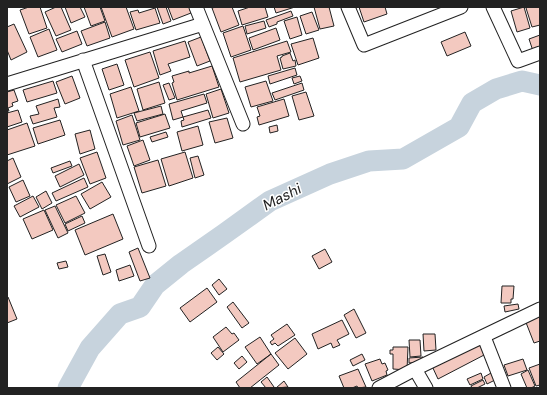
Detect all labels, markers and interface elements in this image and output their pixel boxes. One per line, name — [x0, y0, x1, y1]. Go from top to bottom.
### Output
water label: Mashi — [259, 179, 305, 215]

